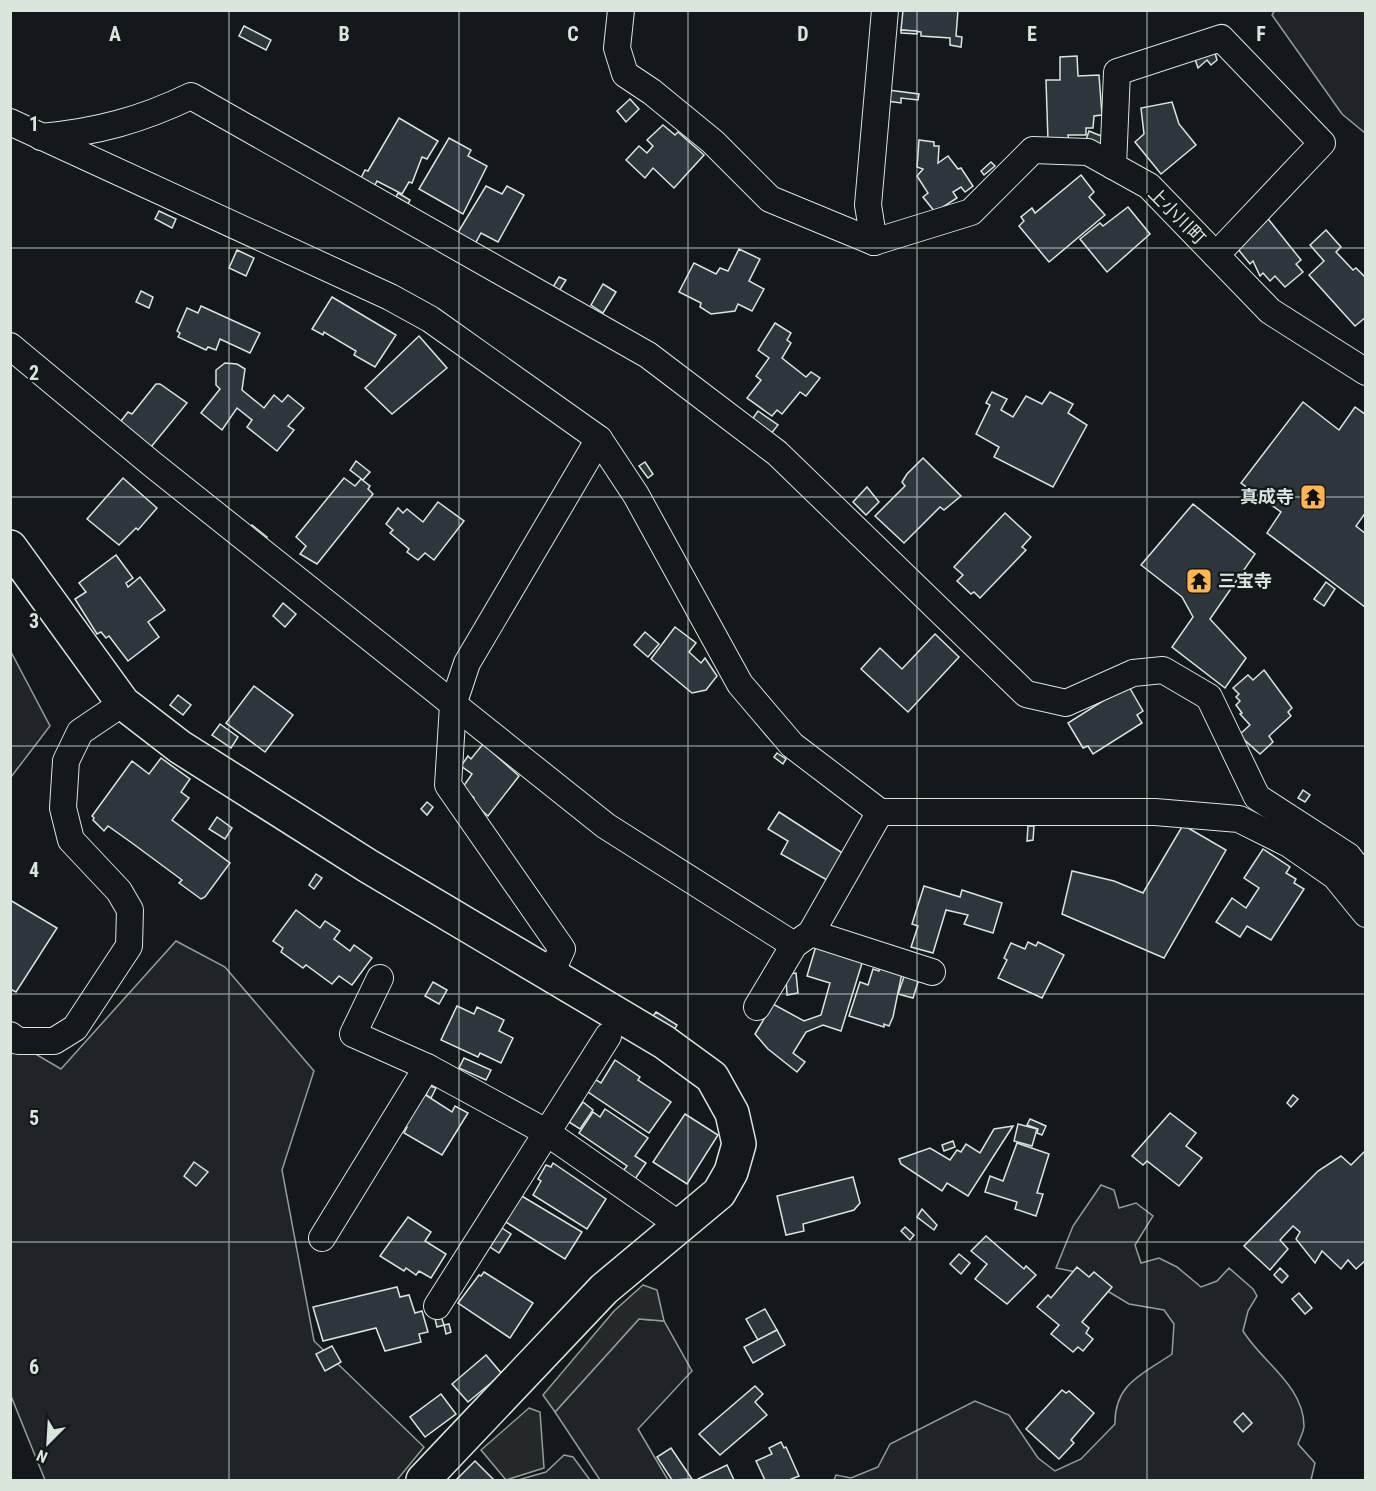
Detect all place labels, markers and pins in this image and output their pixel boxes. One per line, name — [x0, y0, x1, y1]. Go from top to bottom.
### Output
temple icon: 真成寺 — [1298, 482, 1328, 512]
place label: 真成寺 — [1240, 486, 1294, 507]
temple icon: 三宝寺 — [1184, 566, 1214, 596]
place label: 三宝寺 — [1218, 570, 1272, 591]

